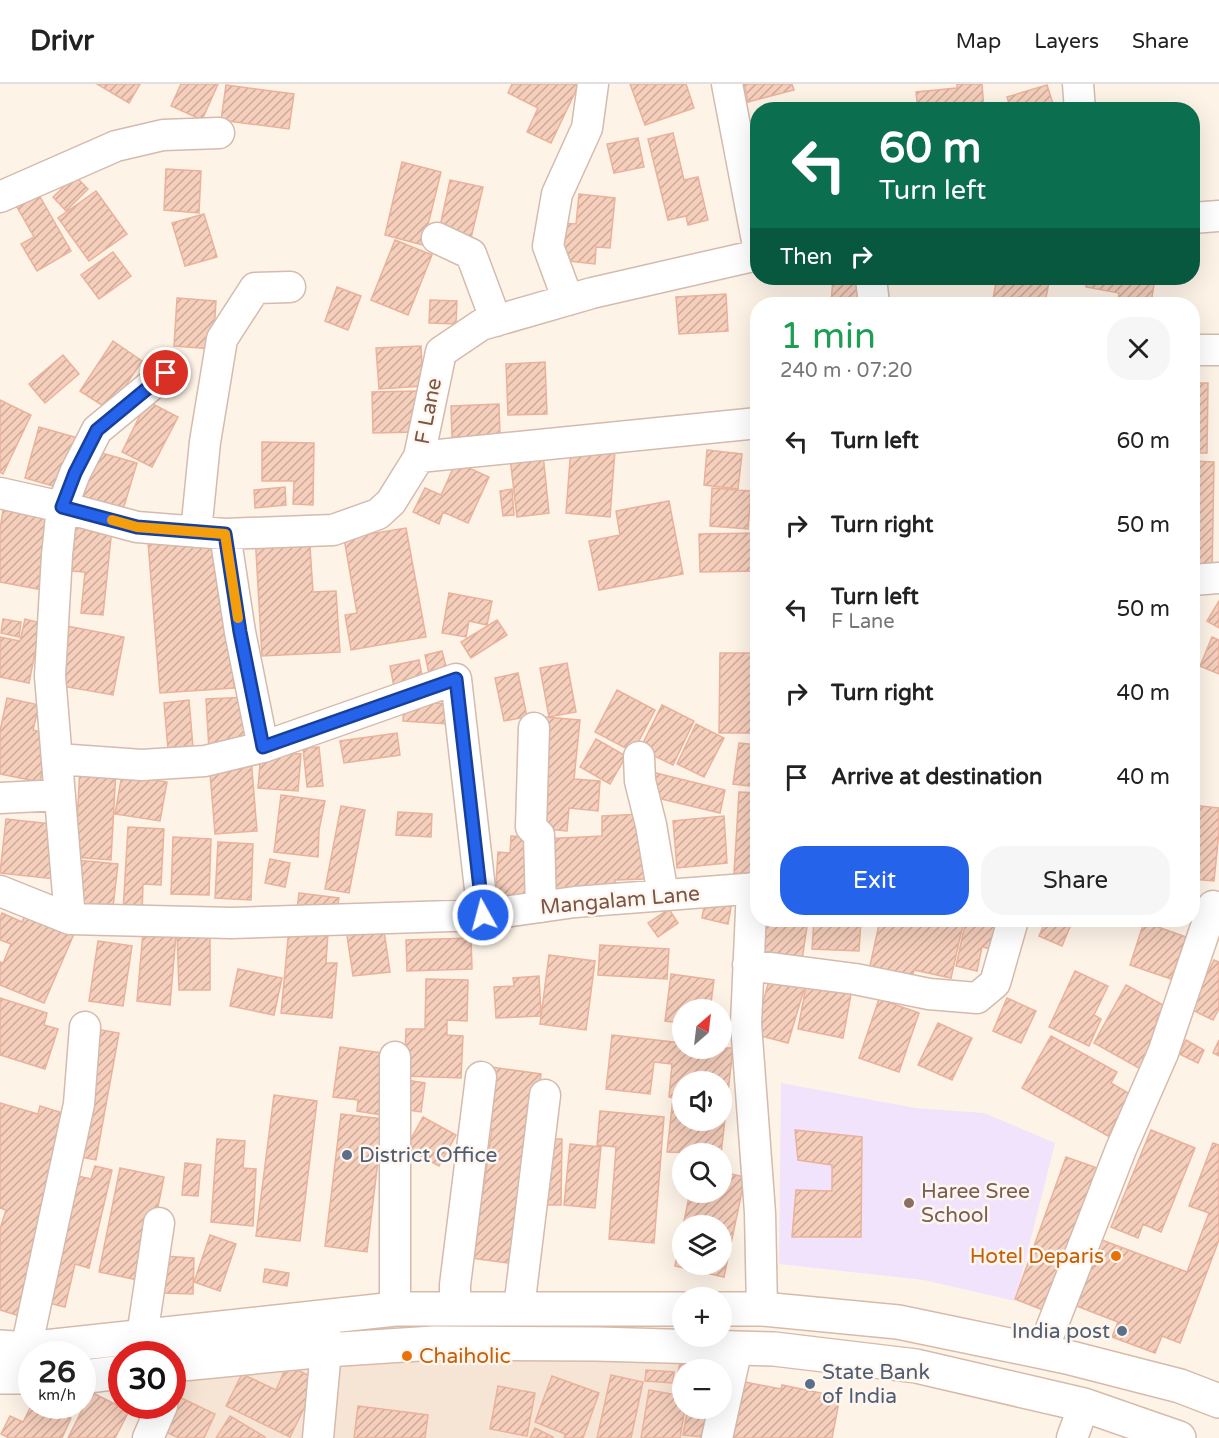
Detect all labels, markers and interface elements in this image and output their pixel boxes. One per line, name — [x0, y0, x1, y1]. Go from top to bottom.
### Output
text: Drivr — [30, 24, 94, 58]
text: Map — [956, 29, 1001, 54]
text: Layers — [1034, 29, 1099, 54]
text: Share — [1132, 29, 1189, 54]
text: 60 m — [879, 123, 981, 174]
icon: left — [780, 126, 858, 204]
text: Turn left — [879, 174, 986, 207]
icon: right — [845, 240, 878, 273]
text: Then — [780, 244, 833, 270]
text: 1 min — [780, 315, 876, 358]
button: close — [1107, 317, 1170, 380]
pin — [140, 347, 191, 398]
icon: arrive — [149, 356, 182, 389]
text: 240 m · 07:20 — [780, 359, 912, 383]
street label: F Lane — [410, 376, 447, 446]
icon: left — [780, 425, 813, 458]
text: Turn left — [831, 428, 919, 454]
text: 60 m — [1116, 428, 1170, 454]
icon: right — [780, 509, 813, 542]
text: Turn right — [831, 512, 933, 538]
text: 50 m — [1116, 512, 1170, 538]
text: Turn left — [831, 584, 919, 610]
icon: left — [780, 593, 813, 626]
text: 50 m — [1116, 596, 1170, 622]
text: F Lane — [831, 610, 895, 634]
icon: right — [780, 677, 813, 710]
text: Turn right — [831, 680, 933, 706]
text: 40 m — [1116, 680, 1170, 706]
icon: arrive — [780, 761, 813, 794]
text: Arrive at destination — [831, 764, 1042, 790]
text: 40 m — [1116, 764, 1170, 790]
button: Exit — [780, 846, 969, 915]
button: Share — [981, 846, 1170, 915]
street label: Mangalam Lane — [539, 881, 701, 920]
position arrow — [451, 883, 515, 947]
north arrow — [672, 999, 732, 1059]
map controls — [672, 999, 732, 1419]
button: sound — [672, 1071, 732, 1131]
place label: District Office — [359, 1143, 498, 1168]
button: search — [672, 1143, 732, 1203]
marker: District Office — [340, 1148, 354, 1162]
place label: Haree Sree School — [921, 1179, 1030, 1228]
marker: Haree Sree School — [902, 1196, 916, 1210]
button: layers — [672, 1215, 732, 1275]
place label: Hotel Deparis — [970, 1244, 1104, 1269]
marker: Hotel Deparis — [1109, 1249, 1123, 1263]
button: + — [672, 1287, 732, 1347]
place label: India post — [1012, 1319, 1110, 1344]
marker: India post — [1115, 1324, 1129, 1338]
speed limit sign: 30 — [108, 1341, 186, 1419]
place label: Chaiholic — [419, 1344, 511, 1369]
marker: Chaiholic — [400, 1349, 414, 1363]
text: 26 — [38, 1354, 76, 1391]
button: − — [672, 1359, 732, 1419]
place label: State Bank of India — [822, 1360, 930, 1409]
marker: State Bank of India — [803, 1377, 817, 1391]
text: km/h — [38, 1386, 76, 1404]

